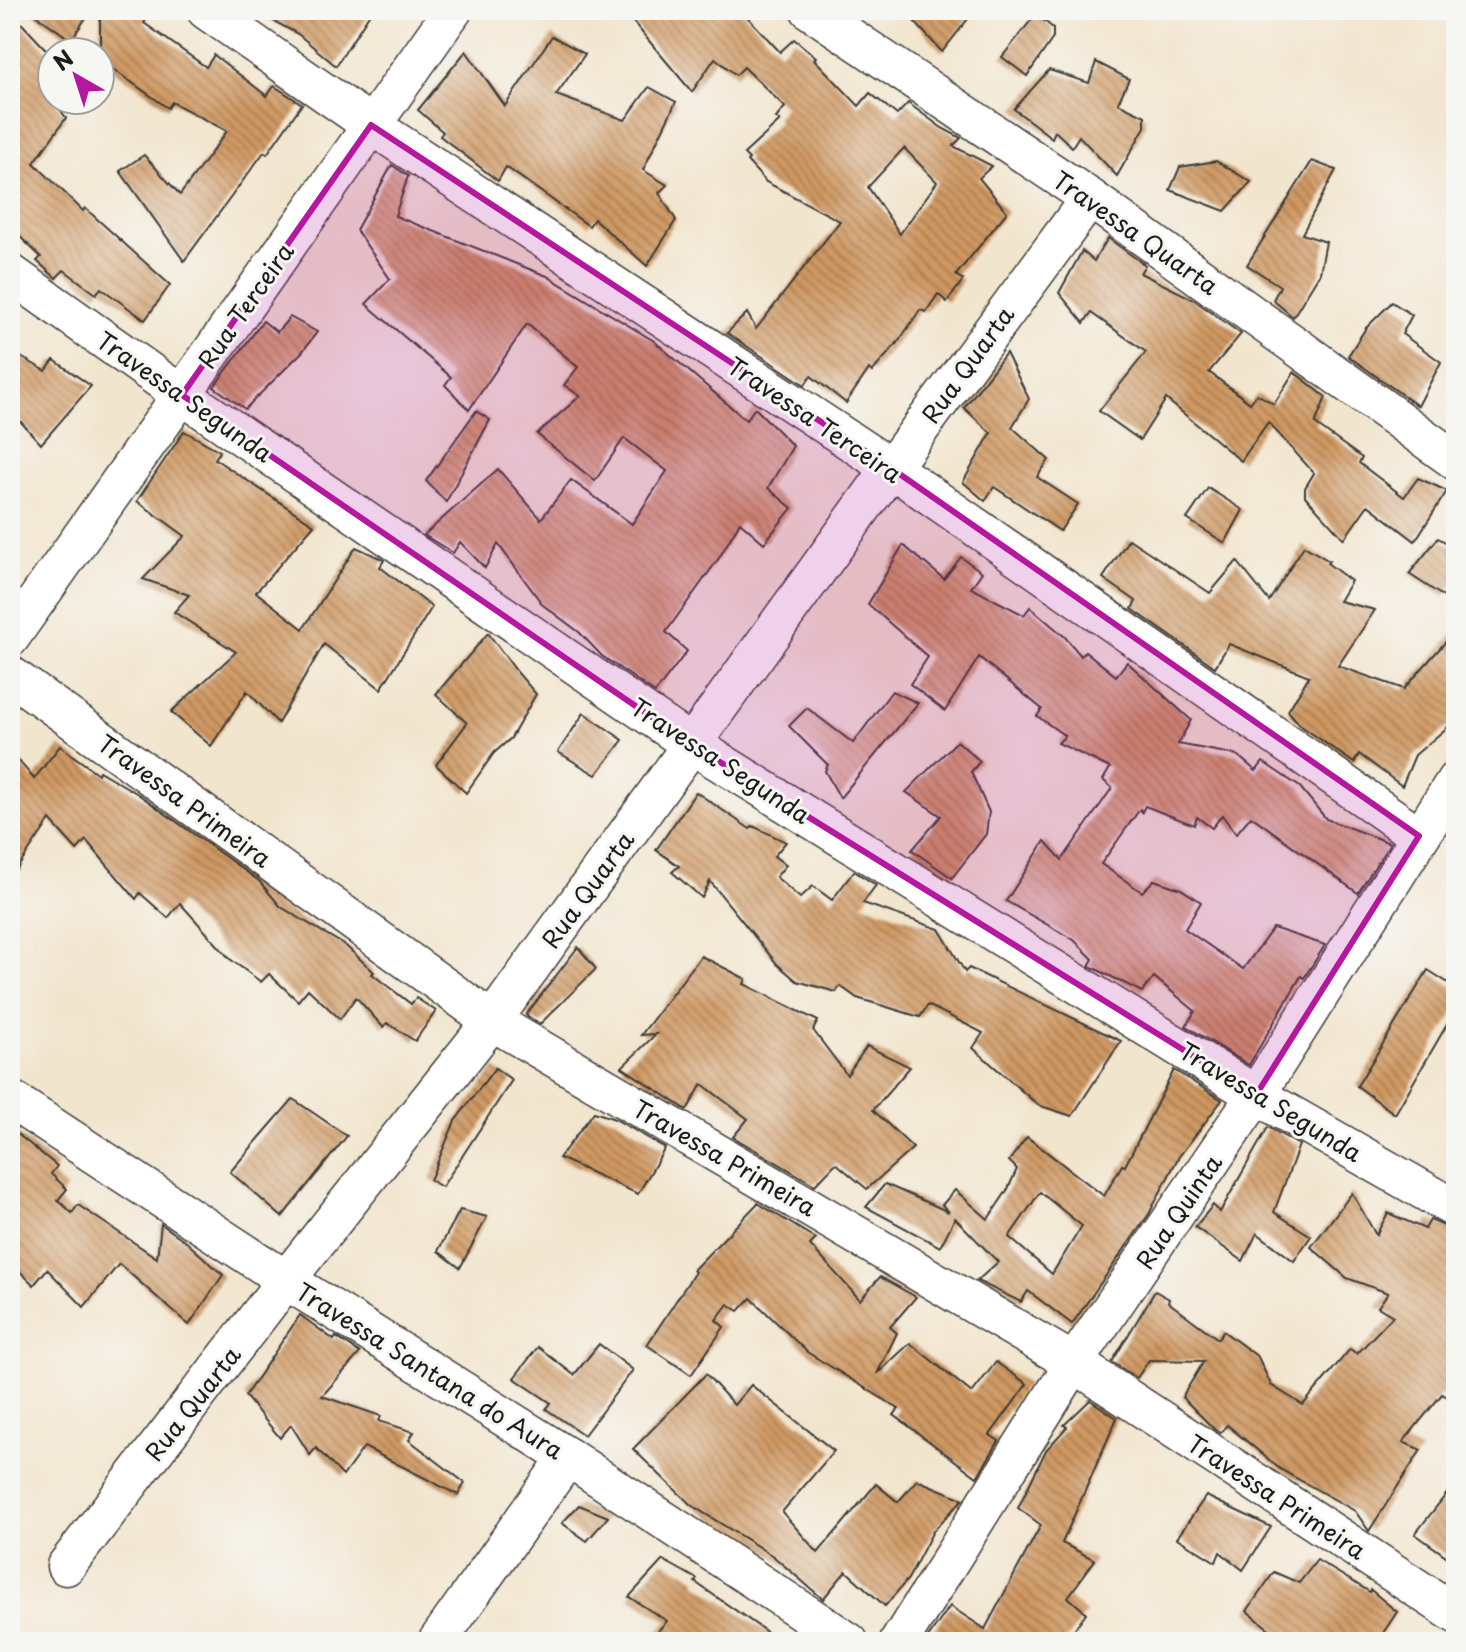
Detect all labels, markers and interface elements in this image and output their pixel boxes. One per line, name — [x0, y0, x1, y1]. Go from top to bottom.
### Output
north arrow — [36, 36, 116, 116]
text: N — [45, 41, 80, 78]
street label: Travessa Quarta — [1046, 161, 1226, 303]
street label: Rua Terceira — [188, 235, 302, 375]
street label: Rua Quarta — [912, 297, 1022, 430]
street label: Travessa Segunda — [90, 322, 281, 470]
street label: Travessa Terceira — [721, 347, 909, 491]
street label: Travessa Segunda — [624, 688, 818, 832]
street label: Travessa Primeira — [91, 725, 279, 875]
street label: Rua Quarta — [532, 822, 642, 955]
street label: Travessa Segunda — [1173, 1032, 1369, 1170]
street label: Travessa Primeira — [627, 1090, 823, 1224]
street label: Rua Quinta — [1126, 1146, 1230, 1276]
street label: Travessa Santana do Aura — [289, 1273, 571, 1467]
street label: Rua Quarta — [136, 1337, 249, 1468]
street label: Travessa Primeira — [1181, 1425, 1373, 1567]

